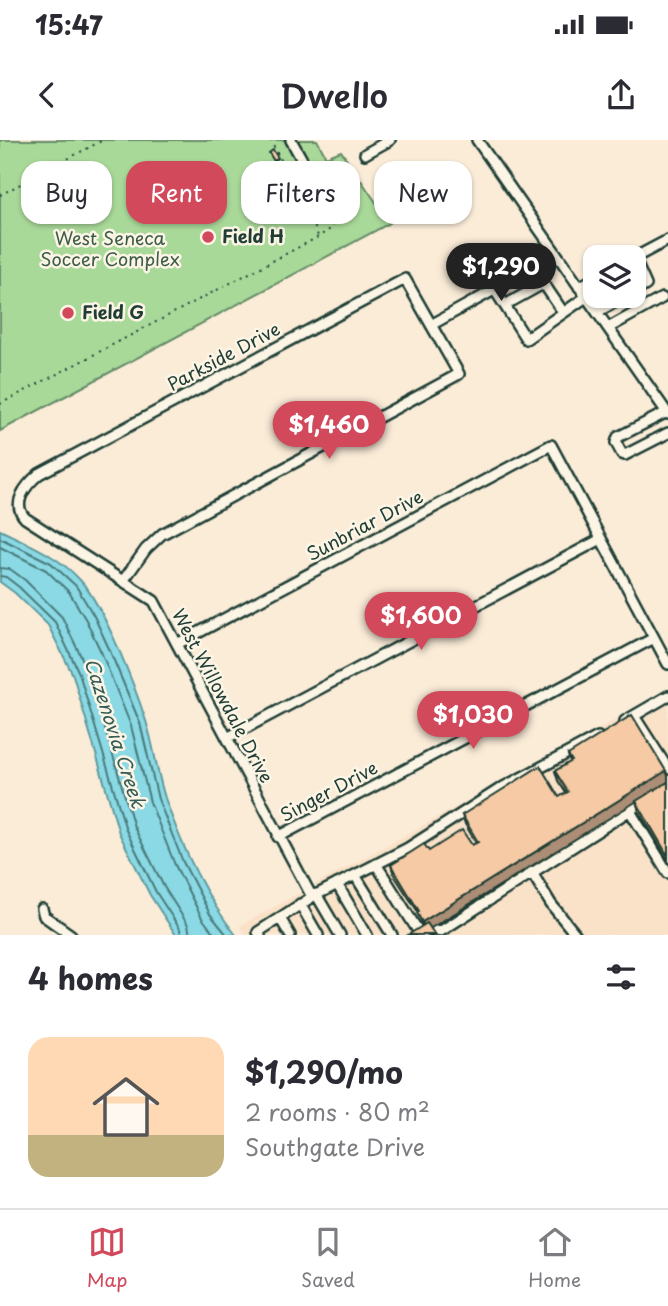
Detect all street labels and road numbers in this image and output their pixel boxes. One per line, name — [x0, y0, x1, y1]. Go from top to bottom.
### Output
street label: Parkside Drive — [162, 315, 284, 397]
street label: Sunbriar Drive — [301, 483, 428, 567]
street label: West Willowdale Drive — [166, 603, 281, 787]
street label: Singer Drive — [275, 754, 382, 828]

